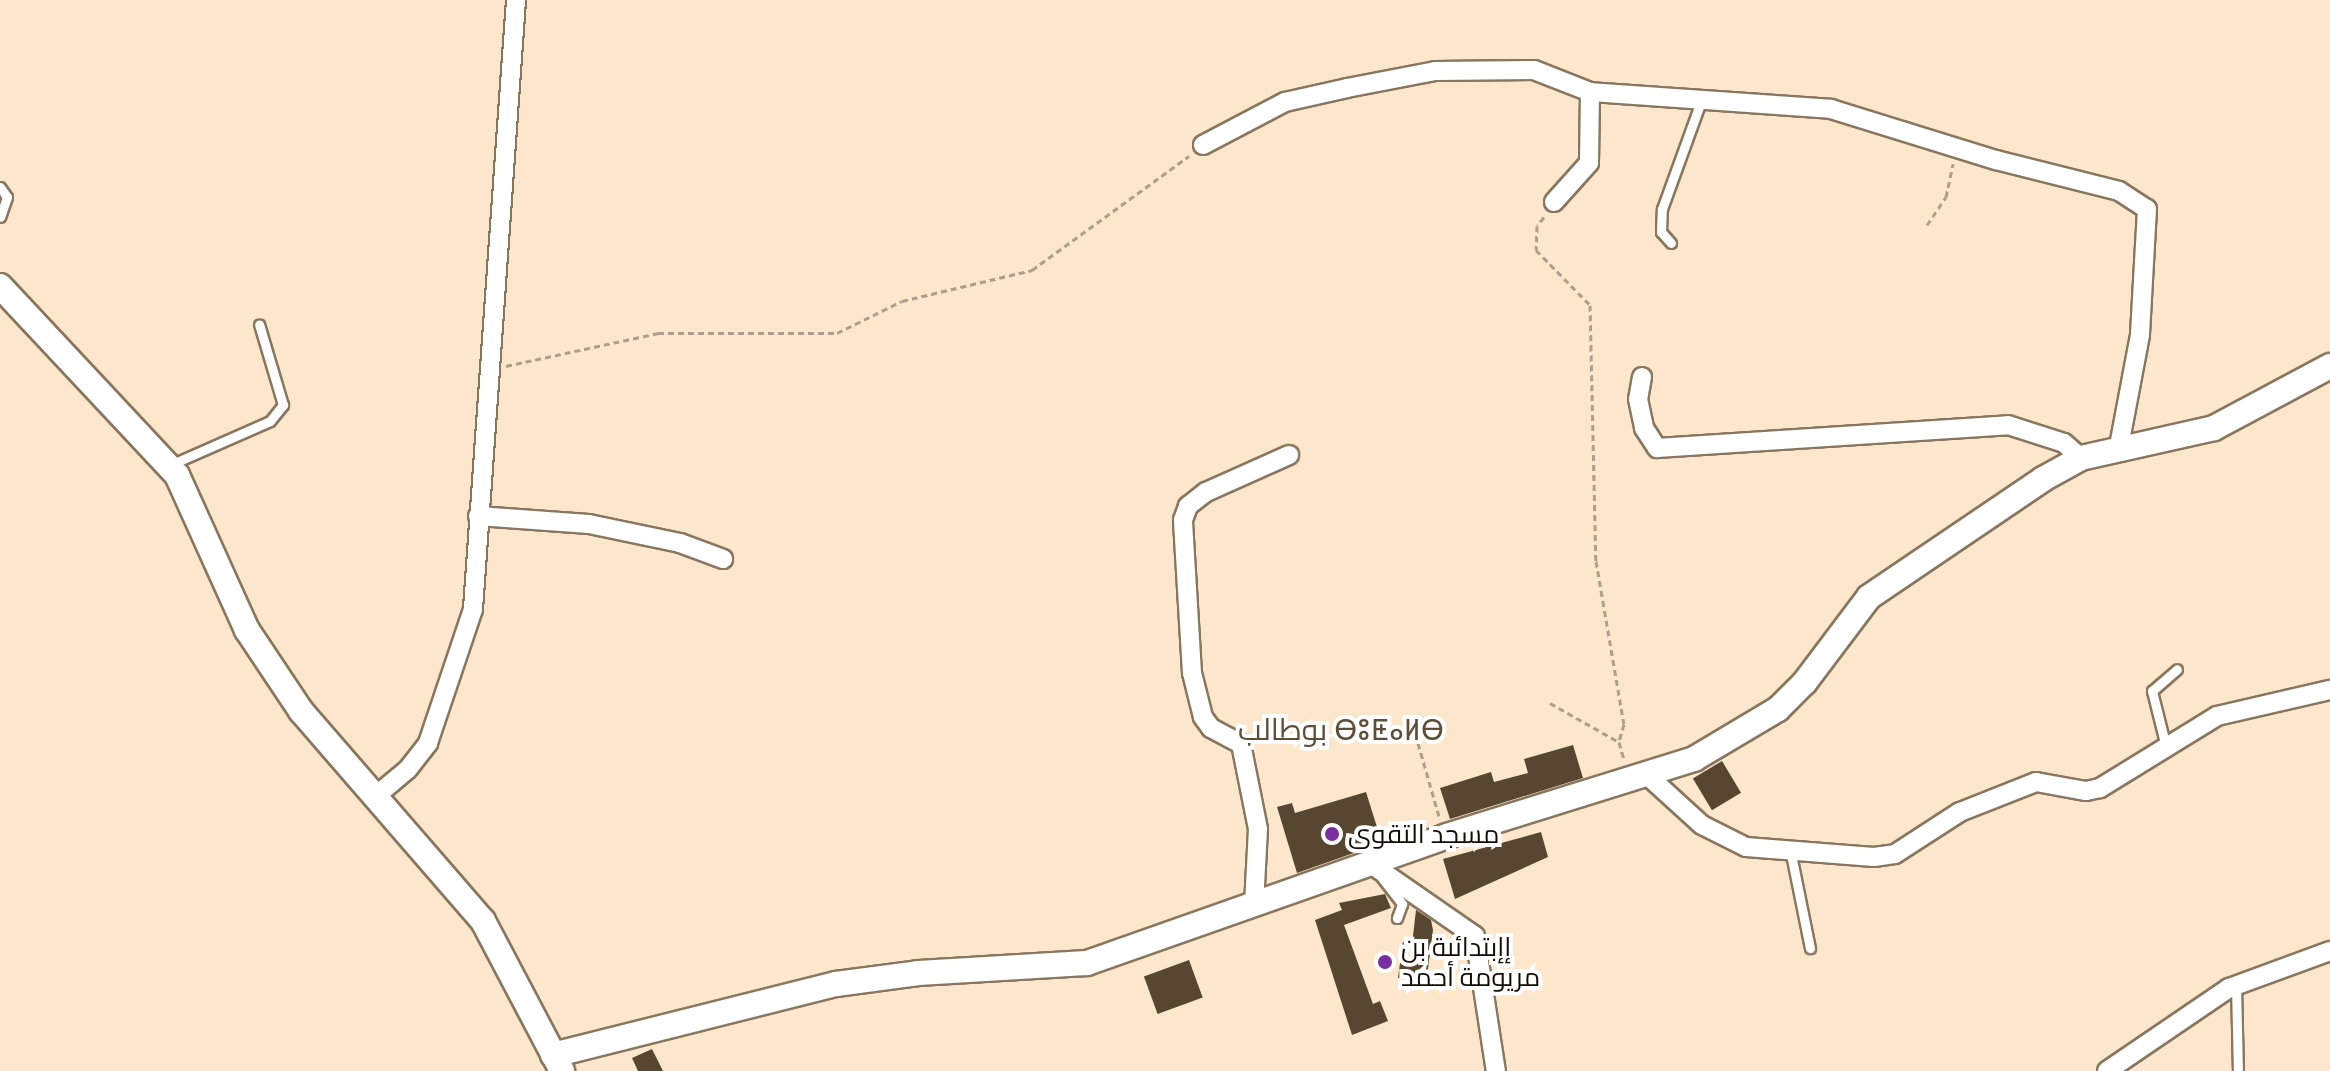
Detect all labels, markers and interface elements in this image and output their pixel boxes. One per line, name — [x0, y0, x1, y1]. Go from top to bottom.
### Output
district label: بوطالب ⴱⵓⵟⴰⵍⴱ — [1238, 711, 1444, 747]
place label: مسجد التقوى — [1348, 818, 1499, 850]
marker: مسجد التقوى — [1323, 825, 1341, 843]
place label: إإبتدائية بن مريومة أحمد — [1401, 931, 1540, 992]
marker: إإبتدائية بن مريومة أحمد — [1376, 953, 1394, 971]

